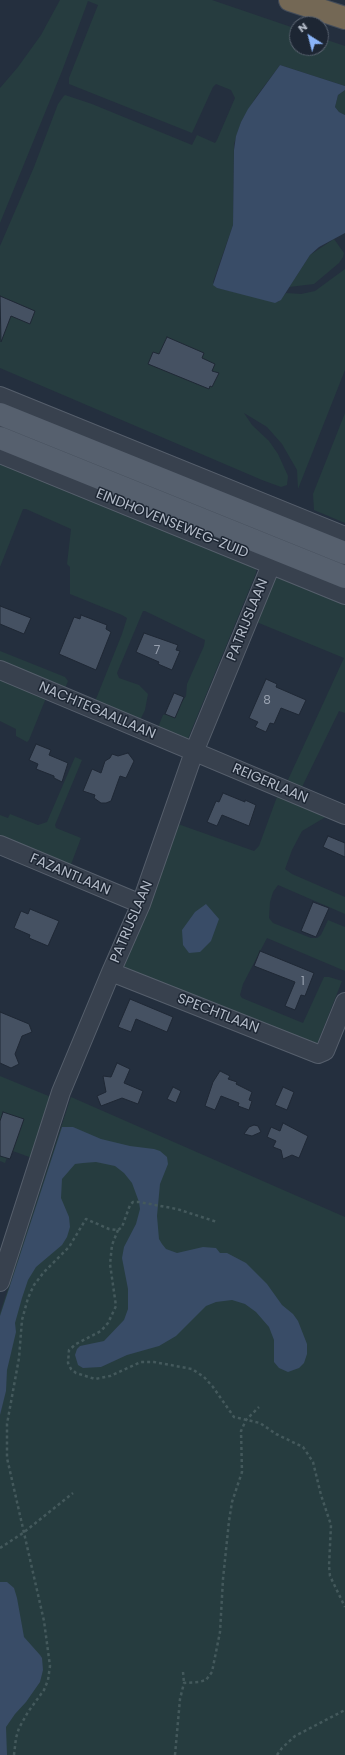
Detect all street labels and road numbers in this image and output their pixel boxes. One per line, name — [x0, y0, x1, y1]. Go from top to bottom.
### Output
street label: EINDHOVENSEWEG-ZUID — [93, 486, 251, 562]
street label: PATRIJSLAAN — [224, 576, 272, 664]
street label: NACHTEGAALLAAN — [36, 679, 158, 743]
street label: REIGERLAAN — [230, 761, 310, 807]
street label: FAZANTLAAN — [27, 851, 113, 899]
street label: PATRIJSLAAN — [107, 878, 157, 966]
street label: SPECHTLAAN — [175, 991, 261, 1037]

